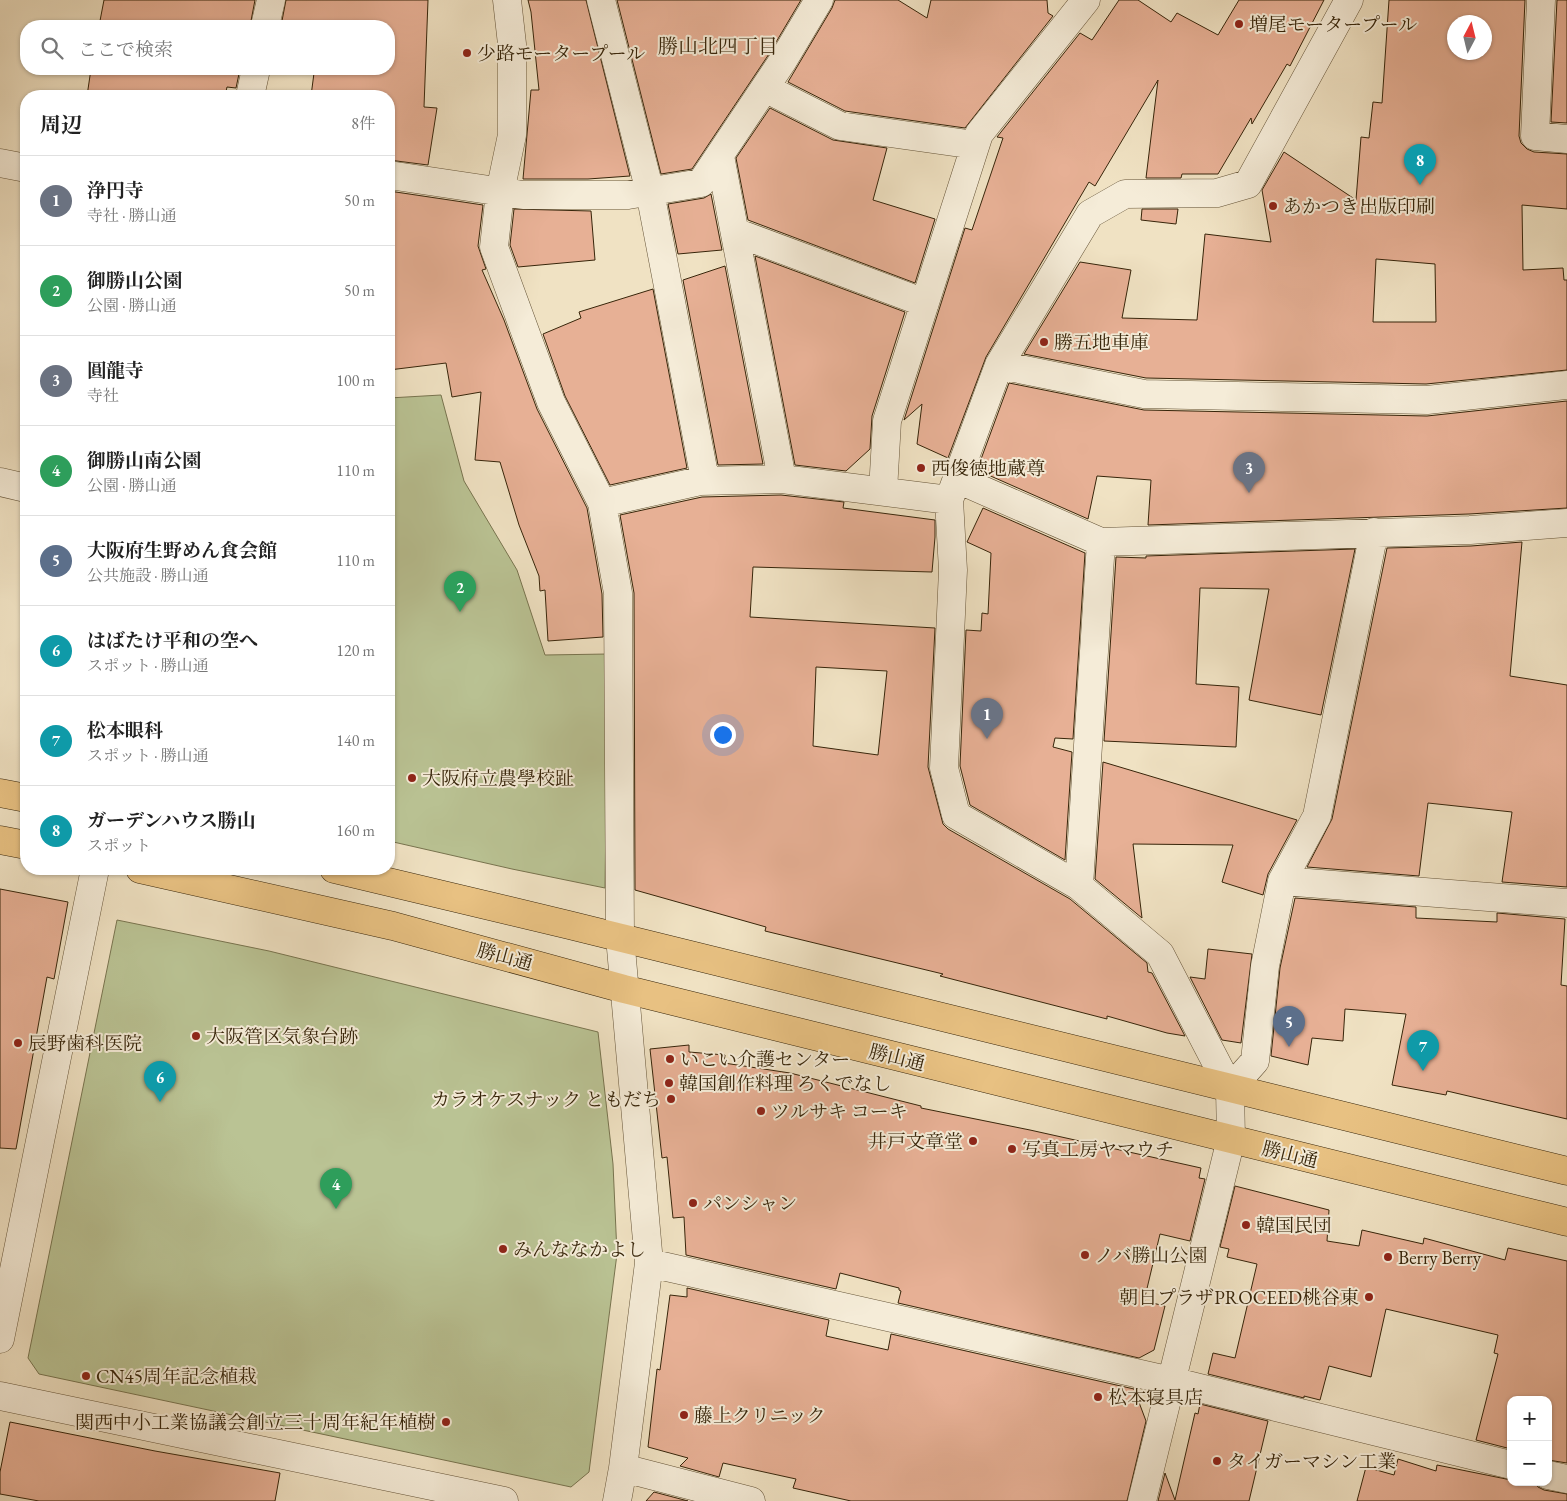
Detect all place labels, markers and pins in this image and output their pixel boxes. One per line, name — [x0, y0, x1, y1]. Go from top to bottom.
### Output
place label: 増尾モータープール — [1249, 12, 1417, 37]
marker: 増尾モータープール — [1233, 18, 1245, 30]
place label: 少路モータープール — [477, 41, 645, 66]
marker: 少路モータープール — [461, 47, 473, 59]
pin: 8 — [1404, 144, 1436, 185]
place label: あかつき出版印刷 — [1283, 194, 1435, 219]
marker: あかつき出版印刷 — [1267, 200, 1279, 212]
place label: 勝五地車庫 — [1054, 330, 1149, 355]
marker: 勝五地車庫 — [1038, 336, 1050, 348]
pin: 3 — [1233, 452, 1265, 493]
place label: 西俊徳地蔵尊 — [931, 456, 1045, 481]
marker: 西俊徳地蔵尊 — [915, 462, 927, 474]
pin: 2 — [444, 571, 476, 612]
pin: 1 — [971, 698, 1003, 739]
place label: 大阪府立農學校趾 — [422, 766, 574, 791]
marker: 大阪府立農學校趾 — [406, 772, 418, 784]
pin: 5 — [1273, 1006, 1305, 1047]
place label: 大阪管区気象台跡 — [206, 1024, 358, 1049]
marker: 大阪管区気象台跡 — [190, 1030, 202, 1042]
pin: 7 — [1407, 1030, 1439, 1071]
place label: 辰野歯科医院 — [28, 1031, 142, 1056]
marker: 辰野歯科医院 — [12, 1037, 24, 1049]
place label: いこい介護センター — [680, 1047, 850, 1072]
marker: いこい介護センター — [664, 1053, 676, 1065]
pin: 6 — [144, 1061, 176, 1102]
place label: 韓国創作料理 ろくでなし — [679, 1071, 892, 1096]
marker: 韓国創作料理 ろくでなし — [663, 1077, 675, 1089]
place label: カラオケスナック ともだち — [431, 1087, 661, 1112]
marker: カラオケスナック ともだち — [665, 1093, 677, 1105]
place label: ツルサキ コーキ — [771, 1099, 908, 1124]
marker: ツルサキ コーキ — [755, 1105, 767, 1117]
place label: 井戸文章堂 — [868, 1129, 963, 1154]
marker: 井戸文章堂 — [967, 1135, 979, 1147]
place label: 写真工房ヤマウチ — [1022, 1137, 1174, 1162]
marker: 写真工房ヤマウチ — [1006, 1143, 1018, 1155]
pin: 4 — [320, 1168, 352, 1209]
place label: パンシャン — [703, 1191, 797, 1216]
marker: パンシャン — [687, 1197, 699, 1209]
place label: 韓国民団 — [1256, 1213, 1332, 1238]
marker: 韓国民団 — [1240, 1219, 1252, 1231]
place label: みんななかよし — [513, 1237, 646, 1262]
marker: みんななかよし — [497, 1243, 509, 1255]
place label: ノバ勝山公園 — [1095, 1243, 1207, 1268]
place label: Berry Berry — [1398, 1245, 1482, 1270]
marker: ノバ勝山公園 — [1079, 1249, 1091, 1261]
marker: Berry Berry — [1382, 1251, 1394, 1263]
place label: 朝日プラザPROCEED桃谷東 — [1119, 1285, 1359, 1310]
marker: 朝日プラザPROCEED桃谷東 — [1363, 1291, 1375, 1303]
place label: CN45周年記念植栽 — [96, 1364, 257, 1389]
marker: CN45周年記念植栽 — [80, 1370, 92, 1382]
place label: 松本寝具店 — [1108, 1385, 1203, 1410]
marker: 松本寝具店 — [1092, 1391, 1104, 1403]
place label: 藤上クリニック — [694, 1403, 826, 1428]
marker: 藤上クリニック — [678, 1409, 690, 1421]
place label: 関西中小工業協議会創立三十周年紀年植樹 — [75, 1410, 436, 1435]
marker: 関西中小工業協議会創立三十周年紀年植樹 — [440, 1416, 452, 1428]
place label: タイガーマシン工業 — [1227, 1449, 1397, 1474]
marker: タイガーマシン工業 — [1211, 1455, 1223, 1467]

